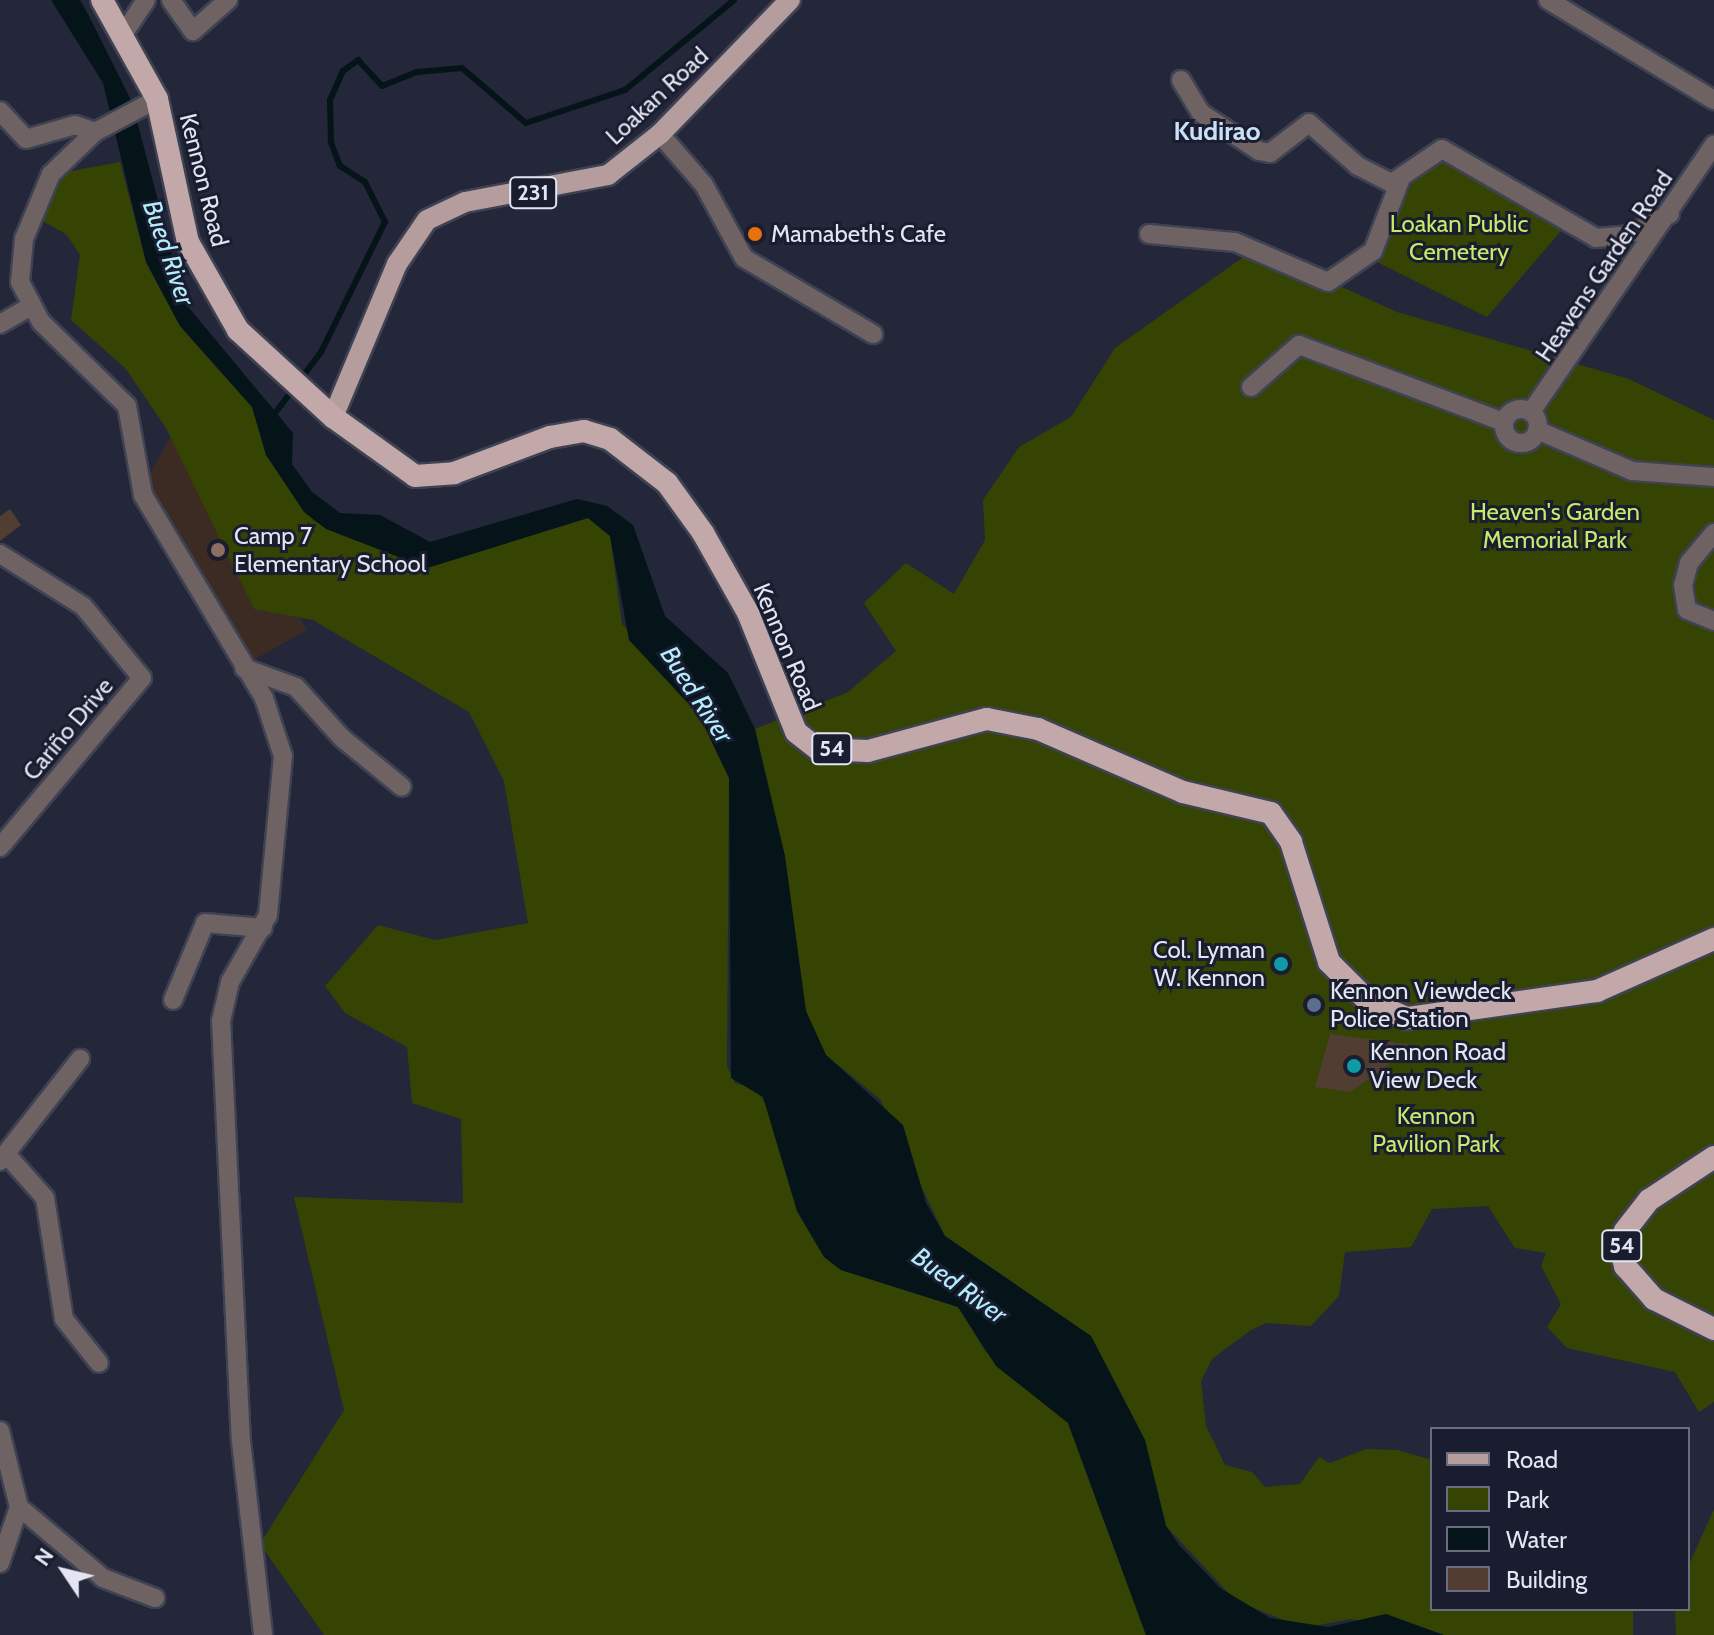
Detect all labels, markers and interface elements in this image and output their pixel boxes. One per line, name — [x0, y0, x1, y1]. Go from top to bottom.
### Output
street label: Loakan Road — [600, 41, 714, 151]
street label: Kennon Road — [174, 111, 234, 249]
district label: Kudirao — [1173, 116, 1261, 148]
street label: Heavens Garden Road — [1529, 165, 1679, 367]
road number: 231 — [509, 175, 557, 211]
water label: Bued River — [135, 196, 201, 310]
park label: Loakan Public Cemetery — [1390, 210, 1528, 266]
place label: Mamabeth's Cafe — [771, 220, 946, 248]
marker: Mamabeth's Cafe — [746, 225, 764, 243]
park label: Heaven's Garden Memorial Park — [1470, 498, 1640, 554]
place label: Camp 7 Elementary School — [234, 522, 426, 578]
marker: Camp 7 Elementary School — [209, 541, 227, 559]
street label: Kennon Road — [747, 579, 827, 715]
water label: Bued River — [653, 641, 739, 749]
street label: Cariño Drive — [17, 672, 119, 786]
road number: 54 — [810, 731, 854, 767]
place label: Col. Lyman W. Kennon — [1153, 936, 1265, 992]
marker: Col. Lyman W. Kennon — [1272, 955, 1290, 973]
place label: Kennon Viewdeck Police Station — [1330, 977, 1512, 1033]
marker: Kennon Viewdeck Police Station — [1305, 996, 1323, 1014]
place label: Kennon Road View Deck — [1370, 1038, 1506, 1094]
marker: Kennon Road View Deck — [1345, 1057, 1363, 1075]
park label: Kennon Pavilion Park — [1372, 1102, 1500, 1158]
road number: 54 — [1600, 1228, 1644, 1264]
water label: Bued River — [906, 1241, 1012, 1331]
legend — [1430, 1427, 1690, 1611]
text: Road — [1506, 1445, 1558, 1474]
text: Park — [1506, 1485, 1549, 1514]
text: Water — [1506, 1525, 1567, 1554]
north arrow — [24, 1531, 104, 1611]
text: N — [28, 1543, 59, 1571]
text: Building — [1506, 1565, 1587, 1594]

